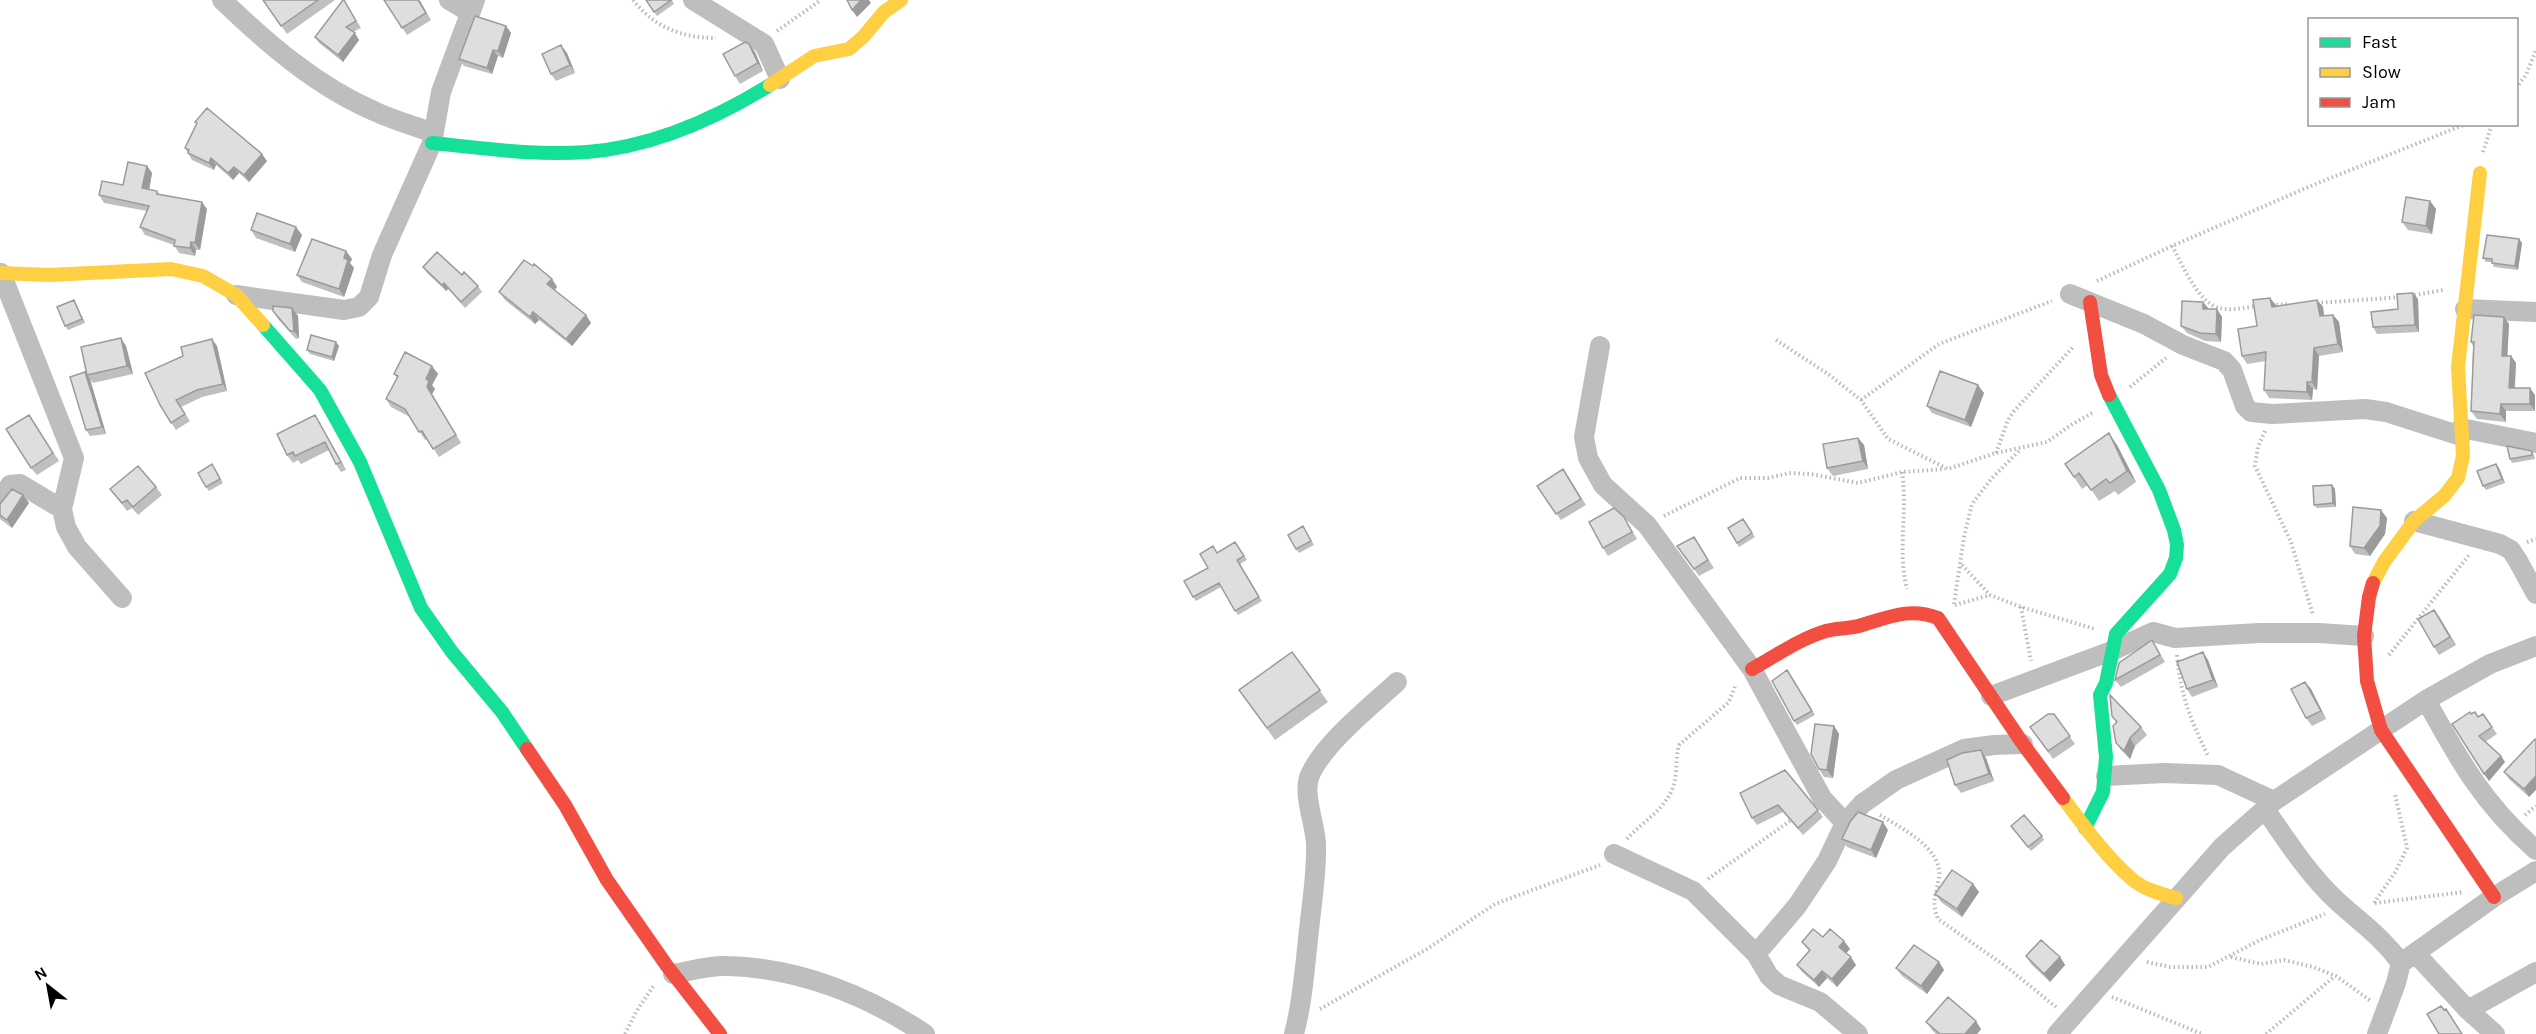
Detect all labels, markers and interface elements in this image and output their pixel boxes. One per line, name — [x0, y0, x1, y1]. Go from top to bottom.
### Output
legend — [2308, 18, 2518, 126]
text: Fast — [2362, 31, 2397, 53]
text: Slow — [2362, 61, 2401, 83]
text: Jam — [2362, 91, 2396, 113]
north arrow — [18, 956, 78, 1016]
text: N — [31, 962, 50, 985]

